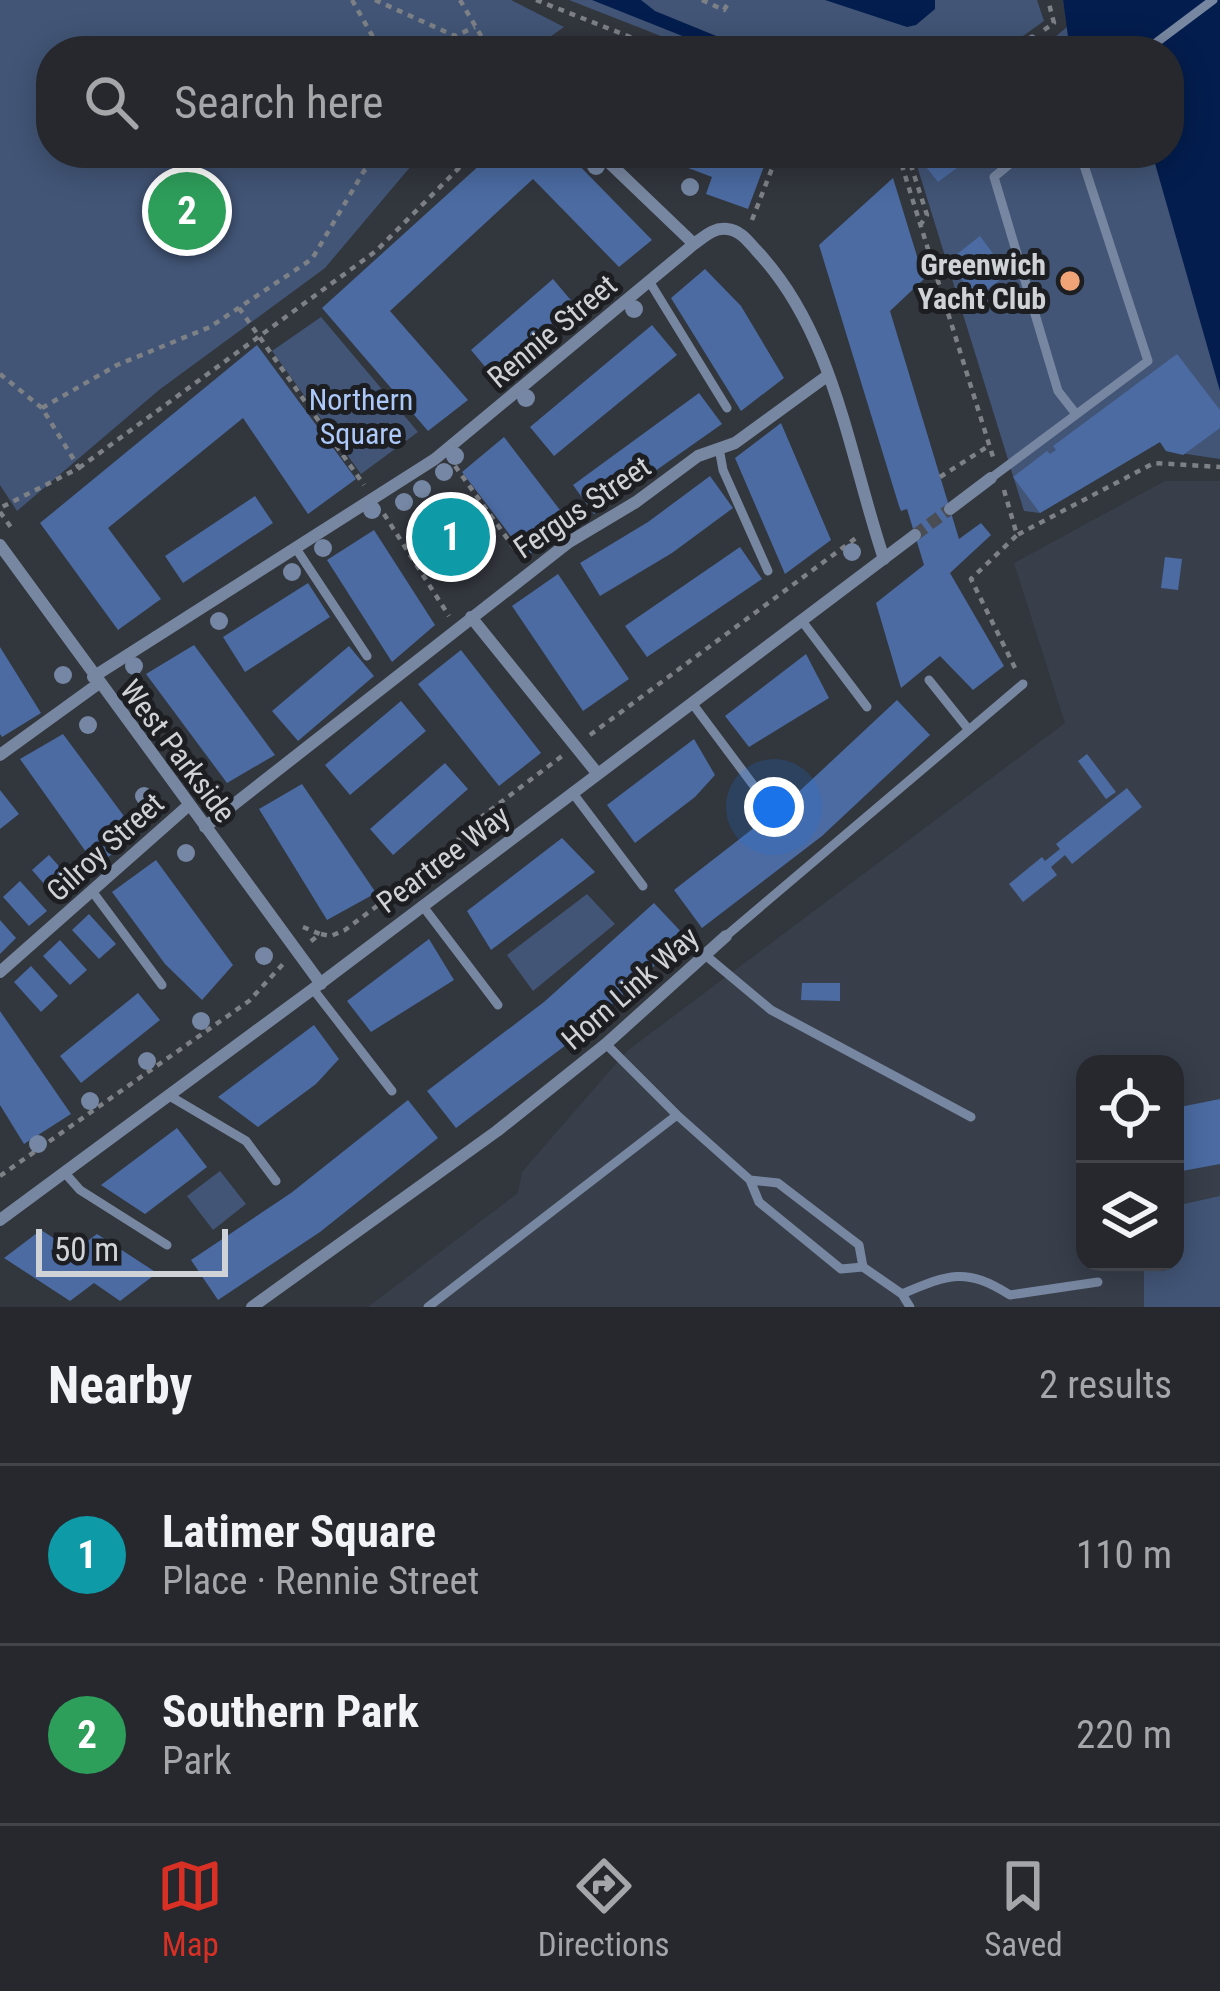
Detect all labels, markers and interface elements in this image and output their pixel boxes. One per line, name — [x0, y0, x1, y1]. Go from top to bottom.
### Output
search box — [36, 36, 1184, 168]
icon: search — [78, 69, 144, 135]
text: Search here — [174, 76, 383, 129]
pin: 2 — [148, 166, 226, 256]
place label: Greenwich Yacht Club — [918, 247, 1046, 316]
street label: Rennie Street — [481, 267, 623, 395]
marker: Greenwich Yacht Club — [1057, 268, 1083, 294]
park label: Northern Square — [309, 382, 413, 451]
street label: Fergus Street — [507, 449, 657, 565]
pin: 1 — [412, 492, 490, 582]
street label: West Parkside — [113, 673, 243, 829]
your location — [744, 777, 804, 837]
street label: Gilroy Street — [39, 786, 171, 908]
street label: Peartree Way — [370, 798, 516, 920]
street label: Horn Link Way — [555, 919, 705, 1057]
map controls — [1076, 1055, 1184, 1271]
button: locate — [1076, 1055, 1184, 1163]
button: layers — [1076, 1163, 1184, 1271]
scale bar — [36, 1223, 228, 1276]
text: 50 m — [54, 1230, 119, 1269]
text: Nearby — [48, 1356, 192, 1415]
text: 2 results — [1039, 1362, 1172, 1408]
text: Latimer Square — [162, 1505, 436, 1558]
text: 1 — [77, 1532, 97, 1578]
text: 110 m — [1076, 1532, 1172, 1578]
text: Place · Rennie Street — [162, 1558, 479, 1604]
text: Southern Park — [162, 1685, 419, 1738]
text: 2 — [77, 1712, 97, 1758]
text: 220 m — [1076, 1712, 1172, 1758]
text: Park — [162, 1738, 232, 1784]
tab: Map — [157, 1853, 223, 1964]
tab: Directions — [538, 1853, 670, 1964]
tab: Saved — [984, 1853, 1063, 1964]

